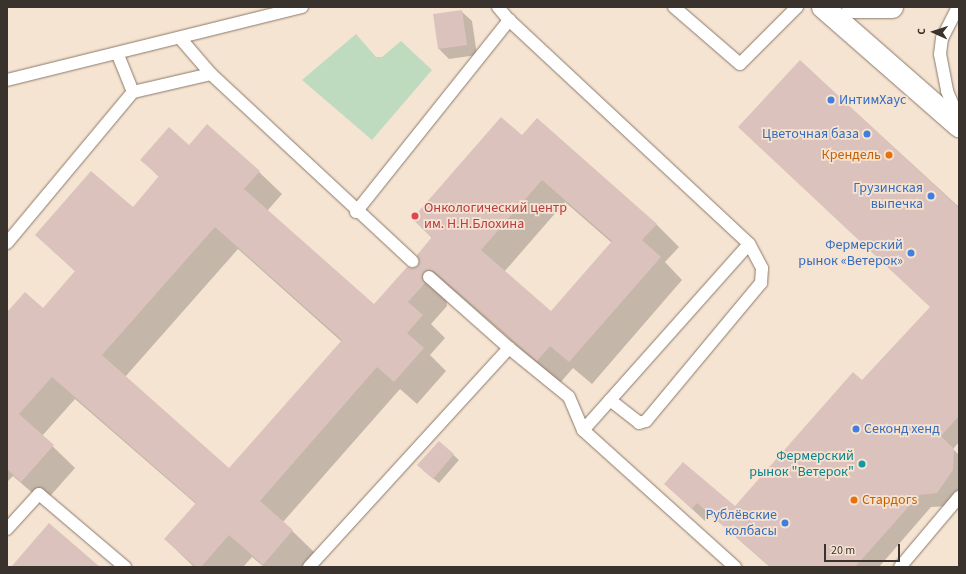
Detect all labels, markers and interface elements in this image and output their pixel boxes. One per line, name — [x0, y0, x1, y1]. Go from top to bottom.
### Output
north arrow — [914, 12, 954, 52]
text: С — [914, 28, 929, 35]
place label: ИнтимХаус — [839, 92, 906, 108]
marker: ИнтимХаус — [826, 95, 836, 105]
place label: Цветочная база — [762, 126, 859, 142]
marker: Цветочная база — [862, 129, 872, 139]
place label: Крендель — [822, 147, 881, 163]
marker: Крендель — [884, 150, 894, 160]
place label: Грузинская выпечка — [853, 180, 923, 212]
marker: Грузинская выпечка — [926, 191, 936, 201]
place label: Онкологический центр им. Н.Н.Блохина — [424, 200, 567, 232]
marker: Онкологический центр им. Н.Н.Блохина — [409, 210, 421, 222]
place label: Фермерский рынок «Ветерок» — [798, 237, 903, 270]
marker: Фермерский рынок «Ветерок» — [906, 248, 916, 258]
place label: Секонд хенд — [864, 421, 940, 437]
marker: Секонд хенд — [851, 424, 861, 434]
place label: Фермерский рынок "Ветерок" — [749, 448, 854, 480]
marker: Фермерский рынок "Ветерок" — [857, 459, 867, 469]
place label: Стардогs — [862, 492, 917, 508]
marker: Стардогs — [849, 495, 859, 505]
place label: Рублёвские колбасы — [705, 507, 777, 540]
marker: Рублёвские колбасы — [780, 518, 790, 528]
scale bar — [826, 536, 902, 562]
text: 20 m — [831, 542, 855, 559]

